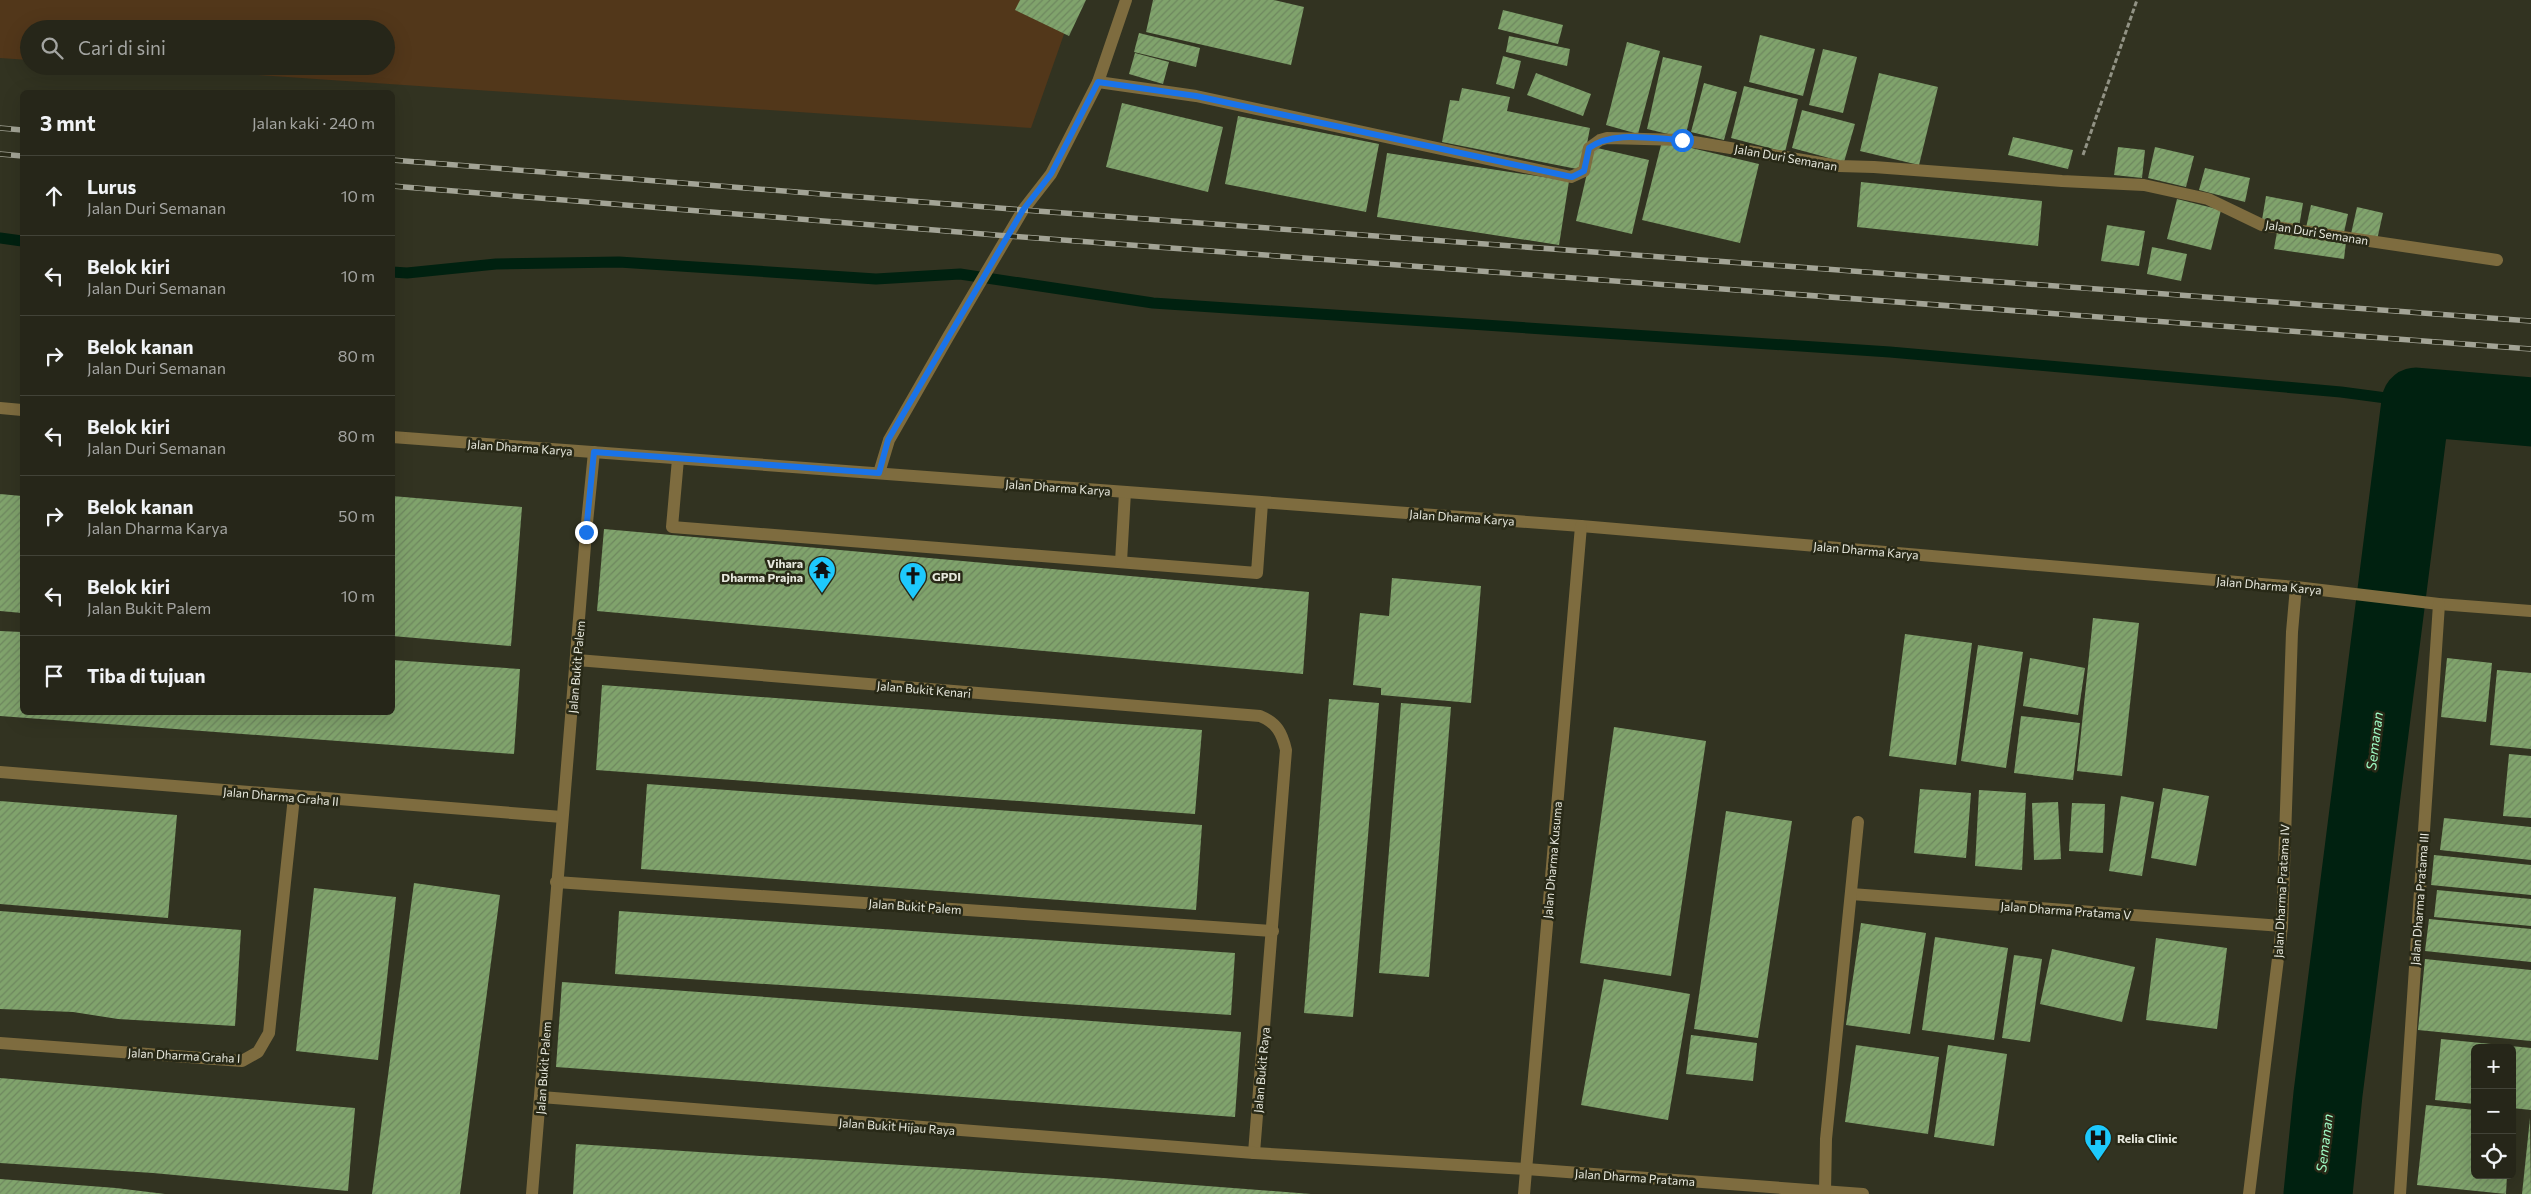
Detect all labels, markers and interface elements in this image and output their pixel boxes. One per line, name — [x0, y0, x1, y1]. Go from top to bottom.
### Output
search box — [20, 20, 395, 75]
icon: search — [38, 34, 66, 62]
text: Cari di sini — [78, 36, 166, 59]
text: 3 mnt — [40, 110, 96, 135]
text: Jalan kaki · 240 m — [252, 113, 375, 132]
route start — [1671, 129, 1694, 152]
street label: Jalan Duri Semanan — [1733, 141, 1838, 174]
text: Lurus — [87, 175, 136, 198]
icon: ahead — [40, 182, 68, 210]
text: 10 m — [341, 186, 375, 205]
text: Jalan Duri Semanan — [87, 198, 226, 217]
street label: Jalan Duri Semanan — [2264, 217, 2370, 248]
text: Belok kiri — [87, 255, 170, 278]
icon: left — [40, 262, 68, 290]
text: 10 m — [341, 266, 375, 285]
text: Jalan Duri Semanan — [87, 278, 226, 297]
text: Belok kanan — [87, 335, 194, 358]
icon: right — [40, 342, 68, 370]
text: 80 m — [338, 346, 375, 365]
text: Jalan Duri Semanan — [87, 358, 226, 377]
text: Belok kiri — [87, 415, 170, 438]
icon: left — [40, 422, 68, 450]
text: 80 m — [338, 426, 375, 445]
street label: Jalan Dharma Karya — [467, 436, 573, 459]
text: Jalan Duri Semanan — [87, 438, 226, 457]
street label: Jalan Dharma Karya — [1005, 476, 1111, 499]
text: Belok kanan — [87, 495, 194, 518]
icon: right — [40, 502, 68, 530]
text: 50 m — [338, 506, 375, 525]
street label: Jalan Dharma Karya — [1409, 506, 1515, 529]
text: Jalan Dharma Karya — [87, 518, 228, 537]
route end — [575, 521, 598, 544]
street label: Jalan Dharma Karya — [1813, 538, 1919, 563]
temple icon: Vihara Dharma Prajna — [807, 555, 837, 594]
place label: Vihara Dharma Prajna — [721, 556, 803, 584]
church icon: GPDI — [898, 561, 928, 600]
place label: GPDI — [932, 569, 961, 583]
street label: Jalan Dharma Karya — [2216, 573, 2322, 598]
text: Belok kiri — [87, 575, 170, 598]
icon: left — [40, 582, 68, 610]
text: 10 m — [341, 586, 375, 605]
text: Jalan Bukit Palem — [87, 598, 211, 617]
street label: Jalan Bukit Palem — [565, 620, 588, 714]
icon: arrive — [40, 662, 68, 690]
text: Tiba di tujuan — [87, 664, 205, 687]
street label: Jalan Bukit Kenari — [876, 678, 972, 701]
water label: Semanan — [2362, 711, 2386, 771]
street label: Jalan Dharma Graha II — [223, 784, 339, 809]
street label: Jalan Dharma Kusuma — [1540, 801, 1565, 919]
street label: Jalan Dharma Pratama IV — [2270, 824, 2293, 959]
street label: Jalan Dharma Pratama III — [2407, 832, 2432, 966]
street label: Jalan Bukit Palem — [868, 896, 962, 917]
street label: Jalan Dharma Pratama V — [2000, 898, 2132, 923]
street label: Jalan Bukit Palem — [533, 1021, 554, 1115]
street label: Jalan Bukit Raya — [1250, 1027, 1273, 1114]
map controls — [2471, 1044, 2516, 1179]
button: + — [2471, 1044, 2516, 1089]
street label: Jalan Dharma Graha I — [127, 1045, 241, 1066]
button: − — [2471, 1089, 2516, 1134]
water label: Semanan — [2312, 1113, 2336, 1173]
street label: Jalan Bukit Hijau Raya — [838, 1115, 956, 1138]
hospital icon: Relia Clinic — [2083, 1123, 2113, 1162]
place label: Relia Clinic — [2117, 1131, 2178, 1145]
button: locate — [2471, 1134, 2516, 1179]
street label: Jalan Dharma Pratama — [1574, 1166, 1696, 1189]

